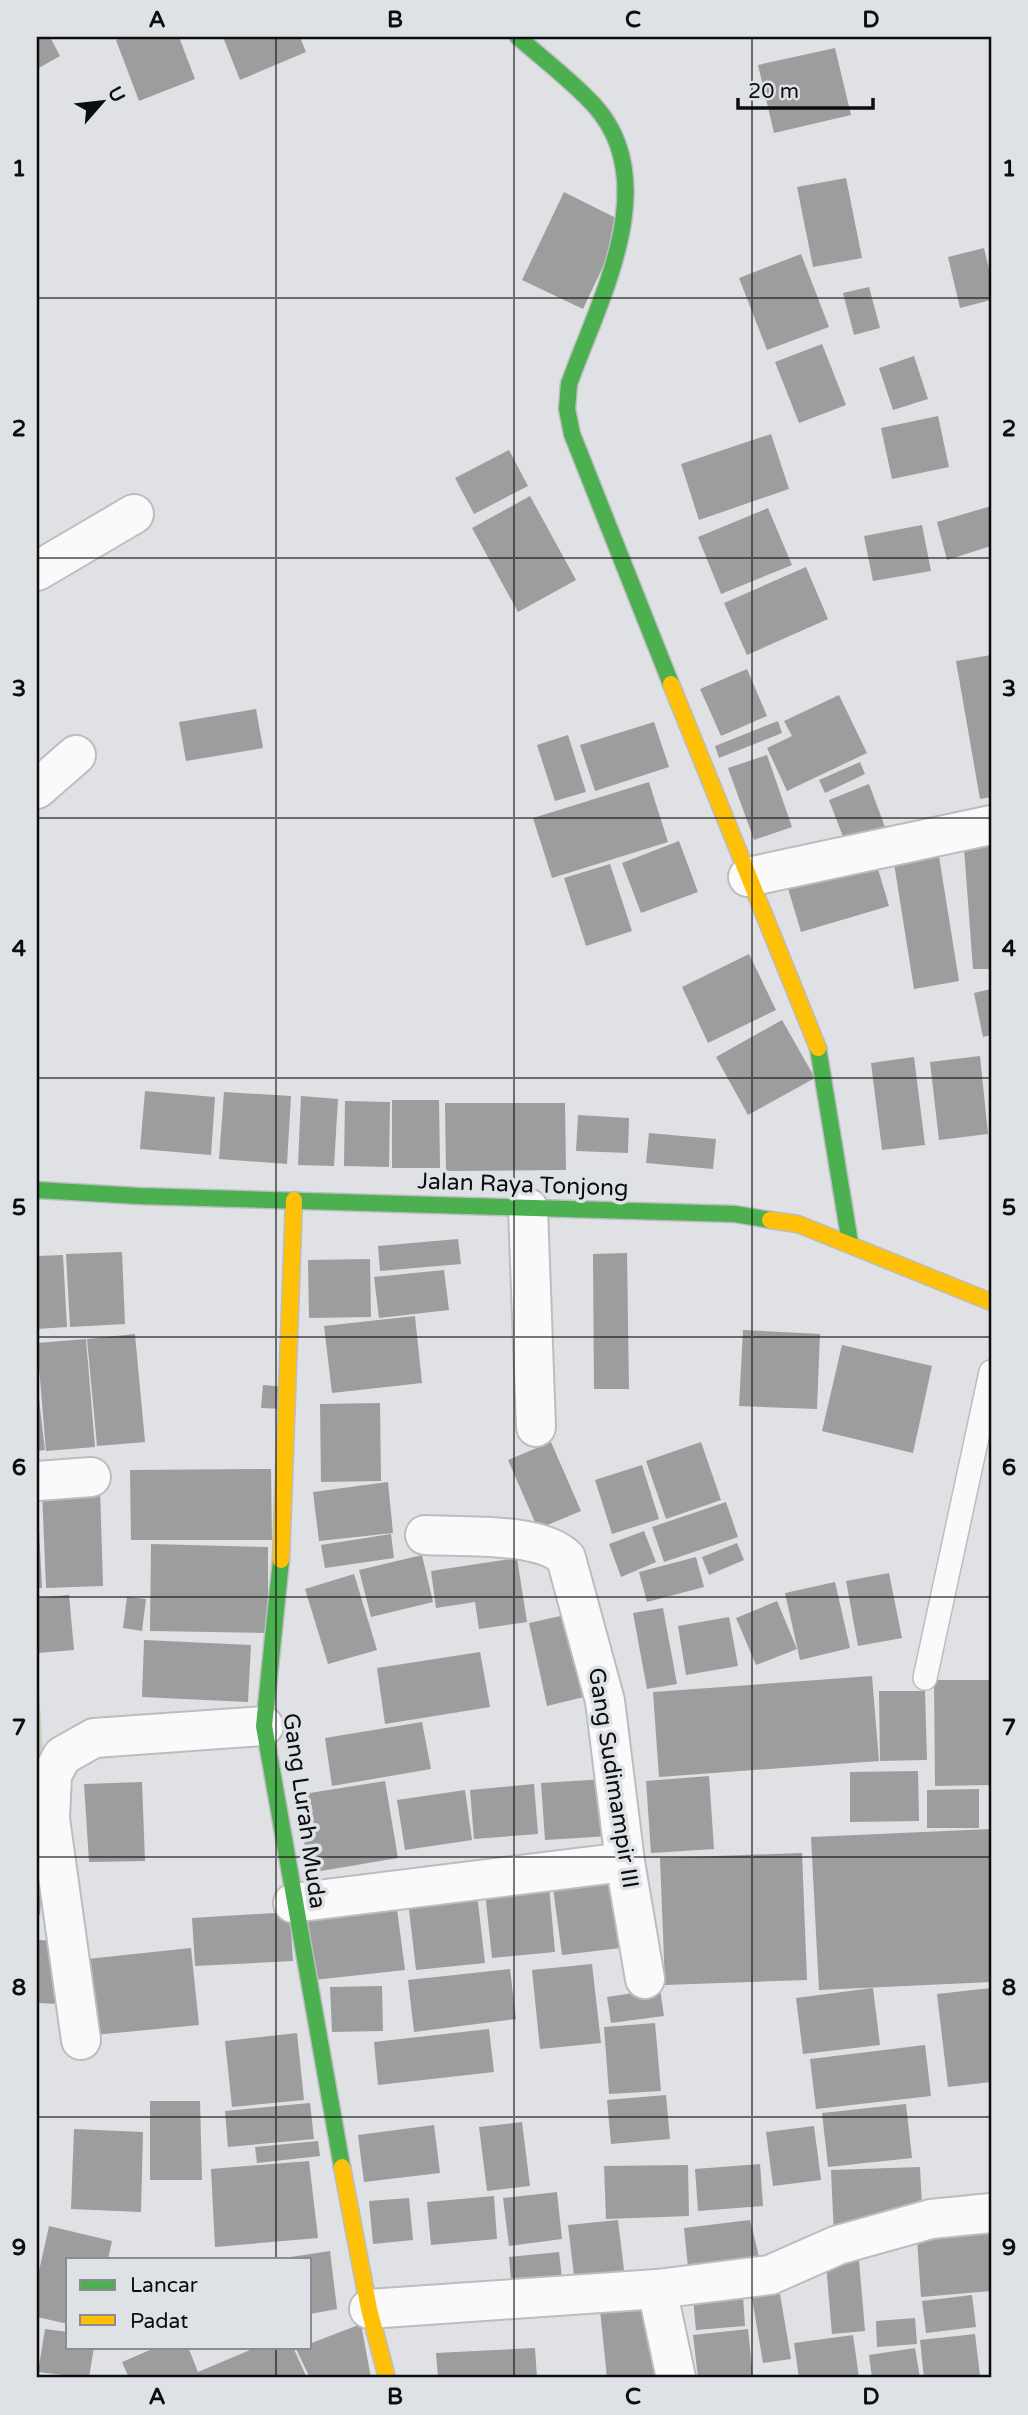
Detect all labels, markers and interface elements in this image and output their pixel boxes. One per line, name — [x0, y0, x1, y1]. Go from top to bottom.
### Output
text: A — [148, 6, 166, 34]
text: B — [387, 6, 403, 34]
text: C — [625, 6, 641, 34]
text: D — [862, 6, 880, 34]
north arrow — [66, 66, 136, 136]
scale bar — [738, 66, 872, 110]
text: 20 m — [748, 79, 799, 104]
text: U — [103, 83, 129, 106]
text: 1 — [12, 155, 26, 183]
text: 1 — [1002, 155, 1016, 183]
text: 2 — [12, 415, 26, 443]
text: 2 — [1002, 415, 1016, 443]
text: 3 — [12, 675, 26, 703]
text: 3 — [1002, 675, 1016, 703]
text: 4 — [12, 935, 27, 963]
text: 4 — [1002, 935, 1017, 963]
street label: Jalan Raya Tonjong — [417, 1167, 629, 1203]
text: 5 — [12, 1194, 26, 1222]
text: 5 — [1002, 1194, 1016, 1222]
text: 6 — [12, 1454, 26, 1482]
text: 6 — [1002, 1454, 1016, 1482]
street label: Gang Sudimampir III — [582, 1666, 644, 1890]
street label: Gang Lurah Muda — [276, 1711, 332, 1911]
text: 7 — [12, 1714, 26, 1742]
text: 7 — [1002, 1714, 1016, 1742]
text: 8 — [12, 1974, 26, 2002]
text: 8 — [1002, 1974, 1016, 2002]
text: 9 — [12, 2234, 26, 2262]
text: 9 — [1002, 2234, 1016, 2262]
legend — [66, 2258, 312, 2348]
text: Lancar — [130, 2273, 198, 2298]
text: Padat — [130, 2309, 188, 2334]
text: A — [148, 2383, 166, 2411]
text: B — [387, 2383, 403, 2411]
text: C — [625, 2383, 641, 2411]
text: D — [862, 2383, 880, 2411]

